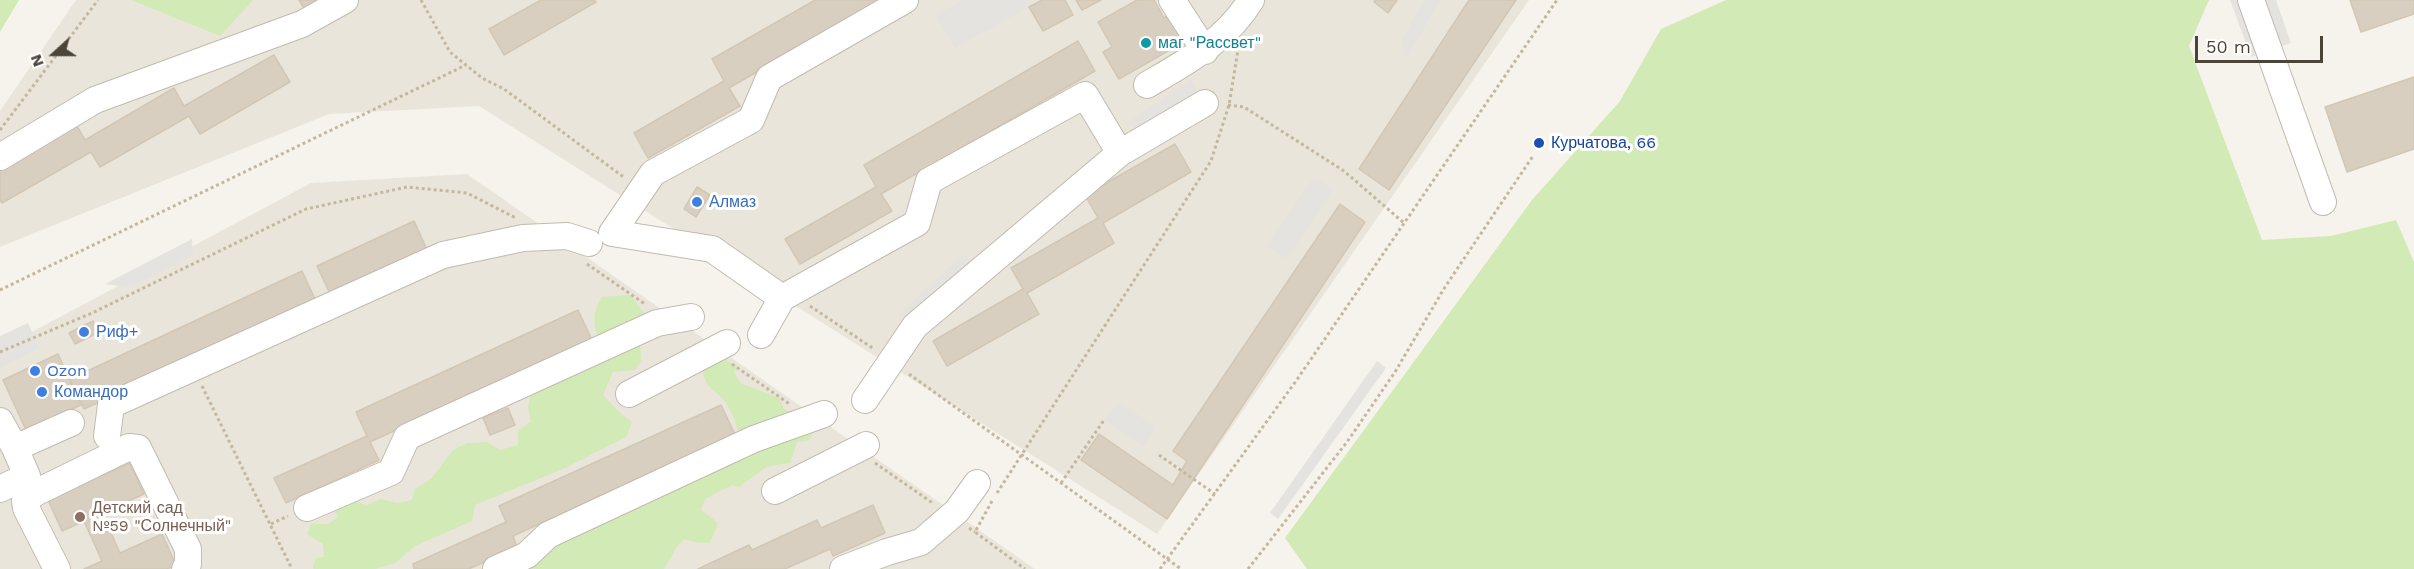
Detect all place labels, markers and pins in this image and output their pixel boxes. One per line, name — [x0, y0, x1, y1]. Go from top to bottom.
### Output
place label: маг "Рассвет" — [1158, 33, 1261, 53]
marker: маг "Рассвет" — [1139, 36, 1153, 50]
place label: Курчатова, 66 — [1551, 133, 1656, 153]
marker: Курчатова, 66 — [1532, 136, 1546, 150]
place label: Алмаз — [709, 192, 756, 212]
marker: Алмаз — [690, 195, 704, 209]
place label: Риф+ — [96, 322, 138, 342]
marker: Риф+ — [77, 325, 91, 339]
place label: Ozon — [47, 361, 87, 381]
marker: Ozon — [28, 364, 42, 378]
place label: Командор — [54, 382, 128, 402]
marker: Командор — [35, 385, 49, 399]
place label: Детский сад №59 "Солнечный" — [92, 498, 231, 536]
marker: Детский сад №59 "Солнечный" — [73, 510, 87, 524]

